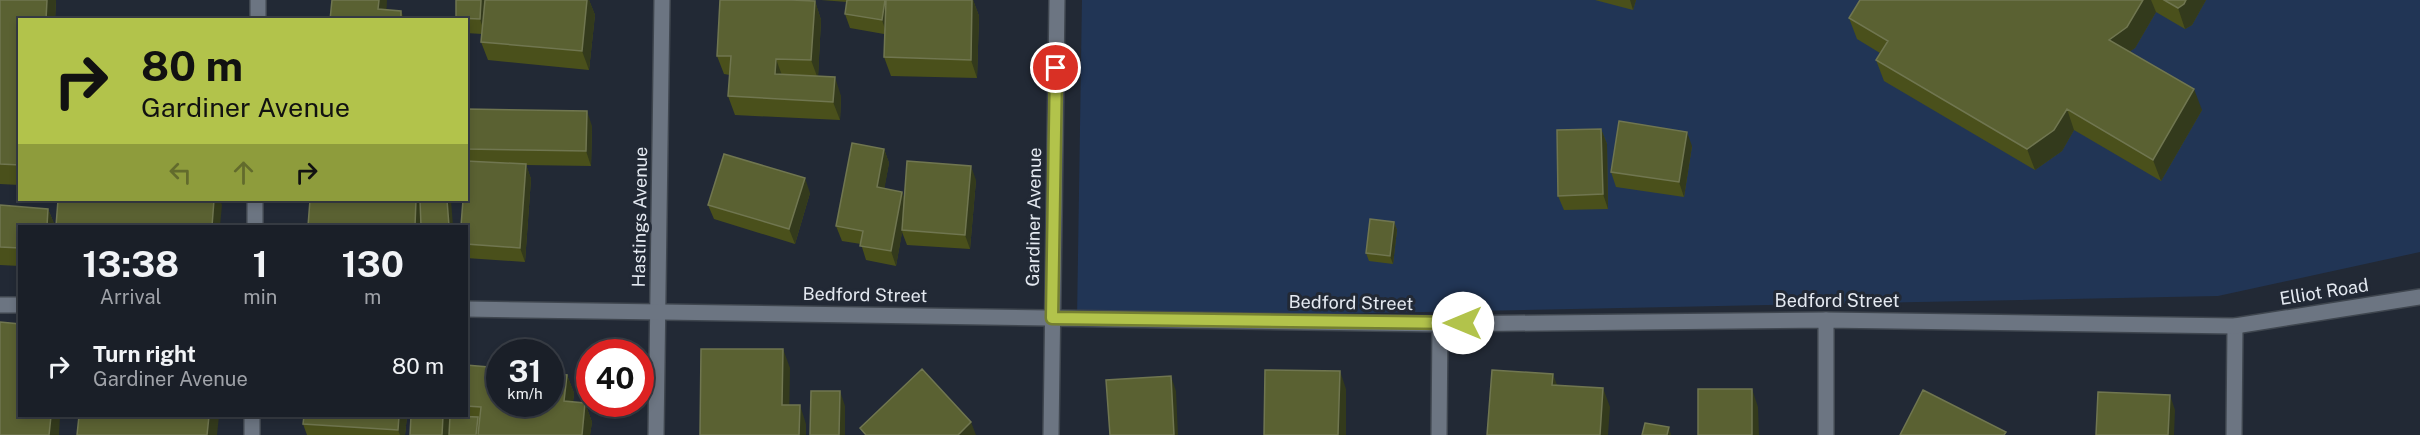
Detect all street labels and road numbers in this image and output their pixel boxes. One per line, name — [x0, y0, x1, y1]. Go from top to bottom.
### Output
street label: Hastings Avenue — [628, 147, 651, 287]
street label: Gardiner Avenue — [1022, 147, 1045, 287]
street label: Elliot Road — [2278, 274, 2370, 309]
street label: Bedford Street — [802, 283, 928, 306]
street label: Bedford Street — [1775, 290, 1899, 311]
street label: Bedford Street — [1288, 291, 1414, 314]

